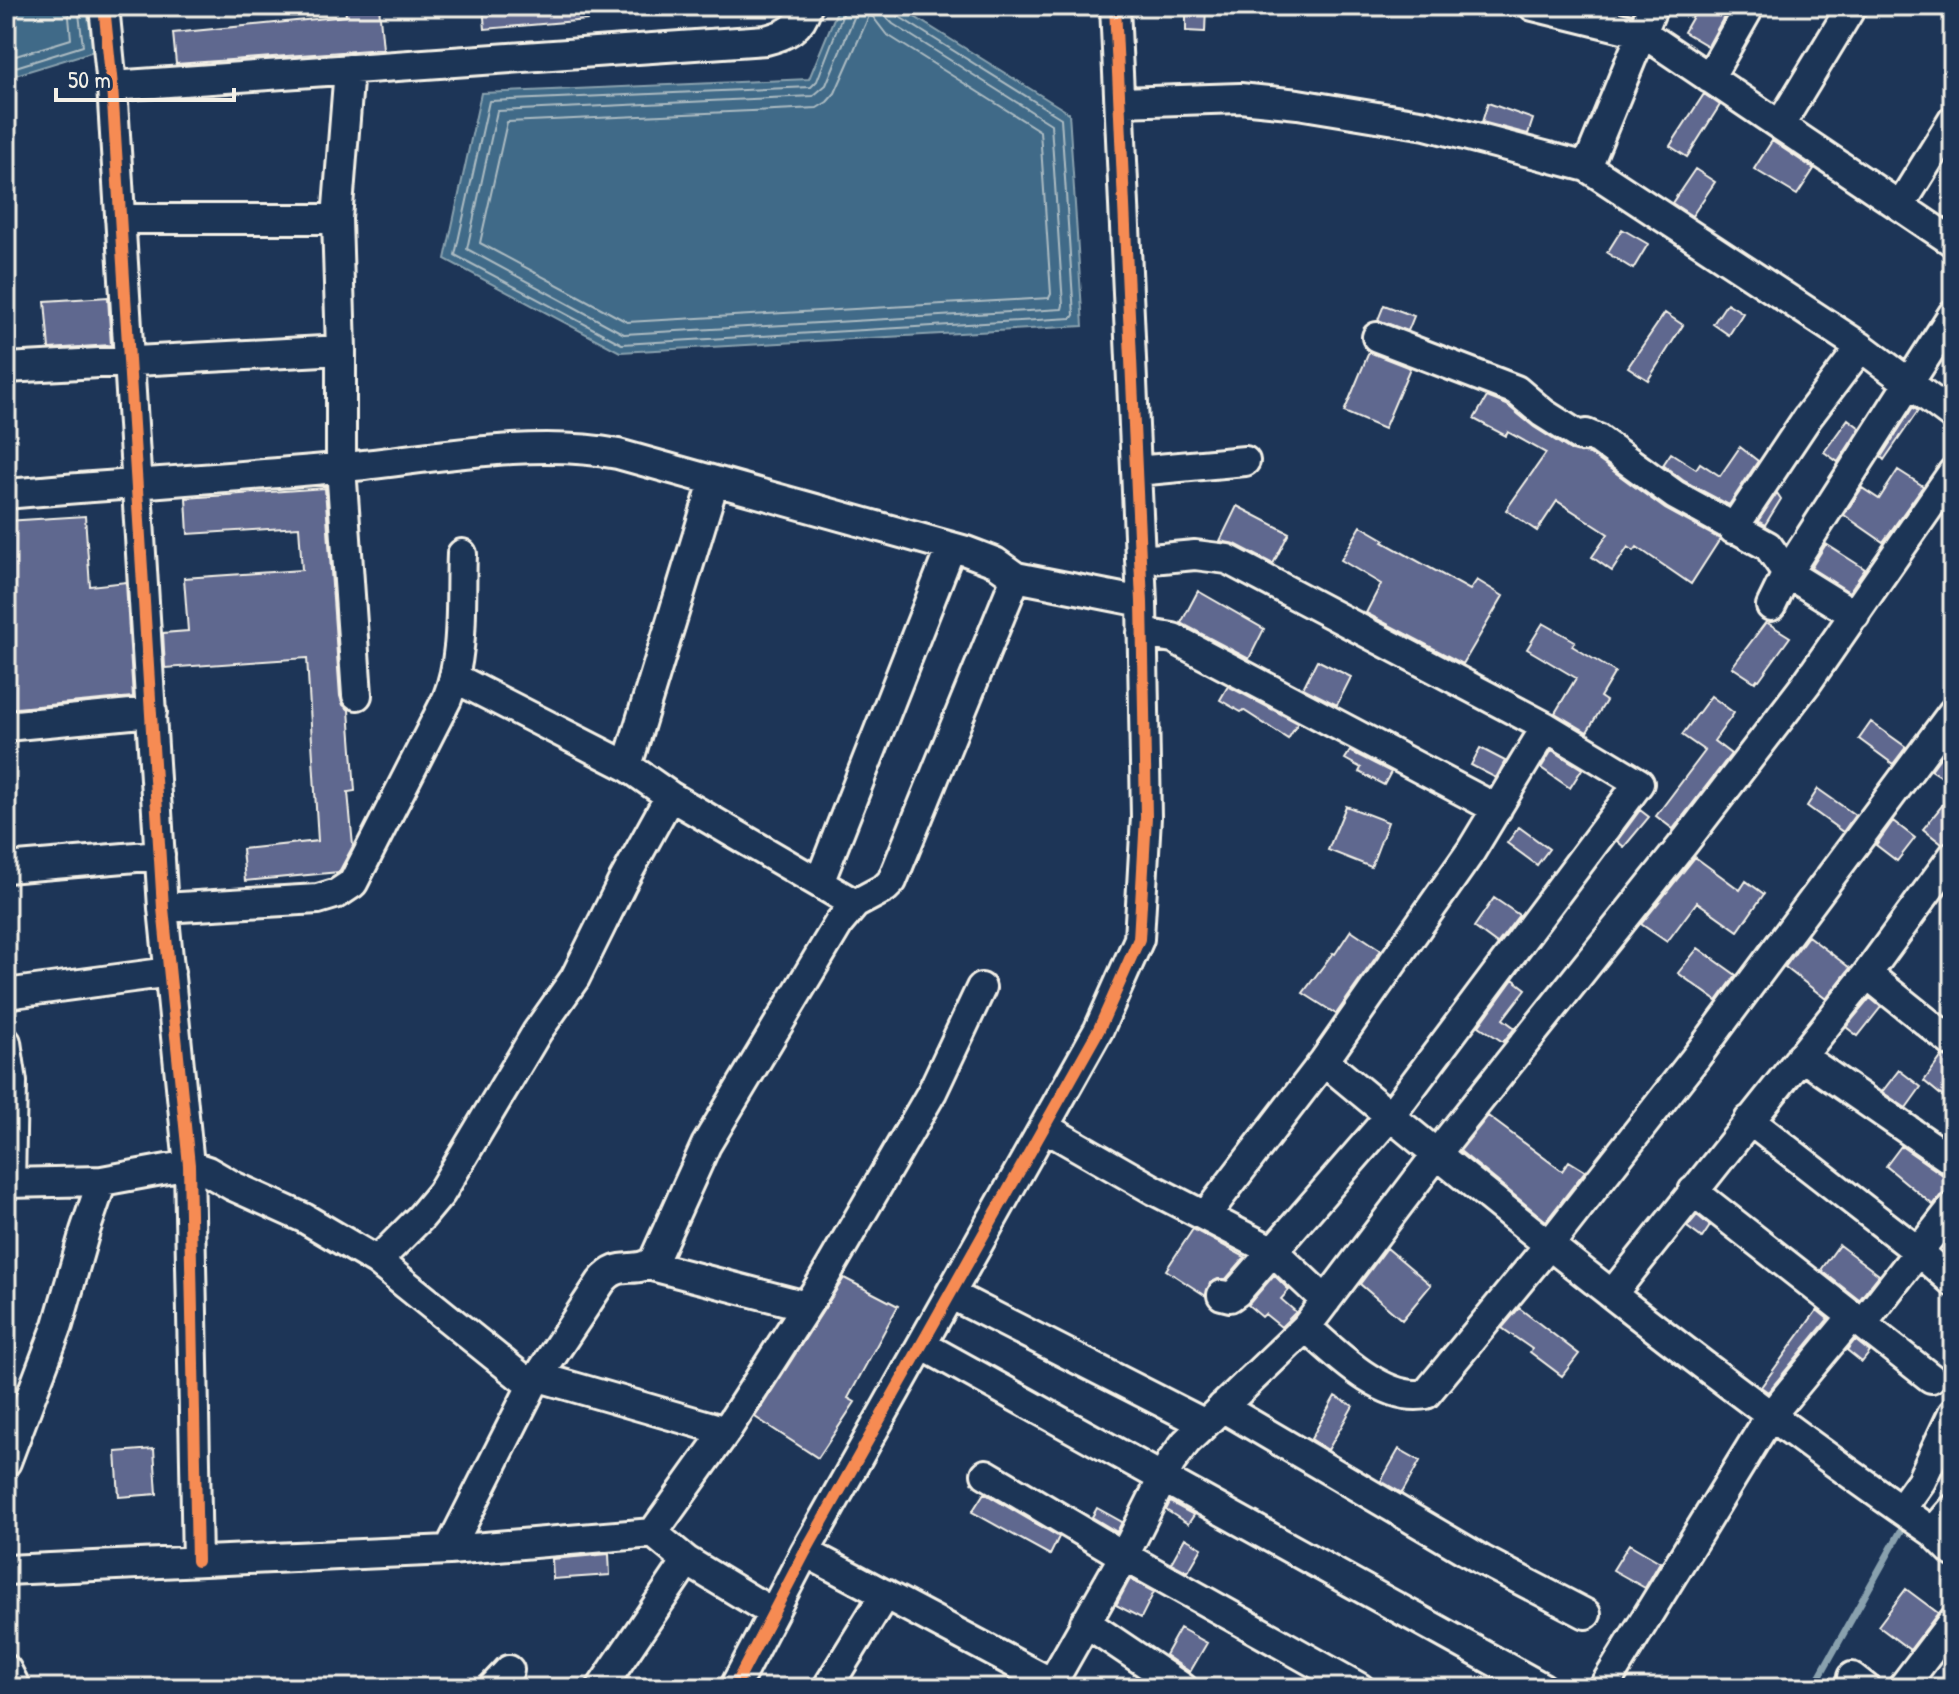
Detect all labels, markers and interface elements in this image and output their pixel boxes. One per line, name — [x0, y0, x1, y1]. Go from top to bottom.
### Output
scale bar — [56, 52, 234, 102]
text: 50 m — [68, 63, 111, 95]

